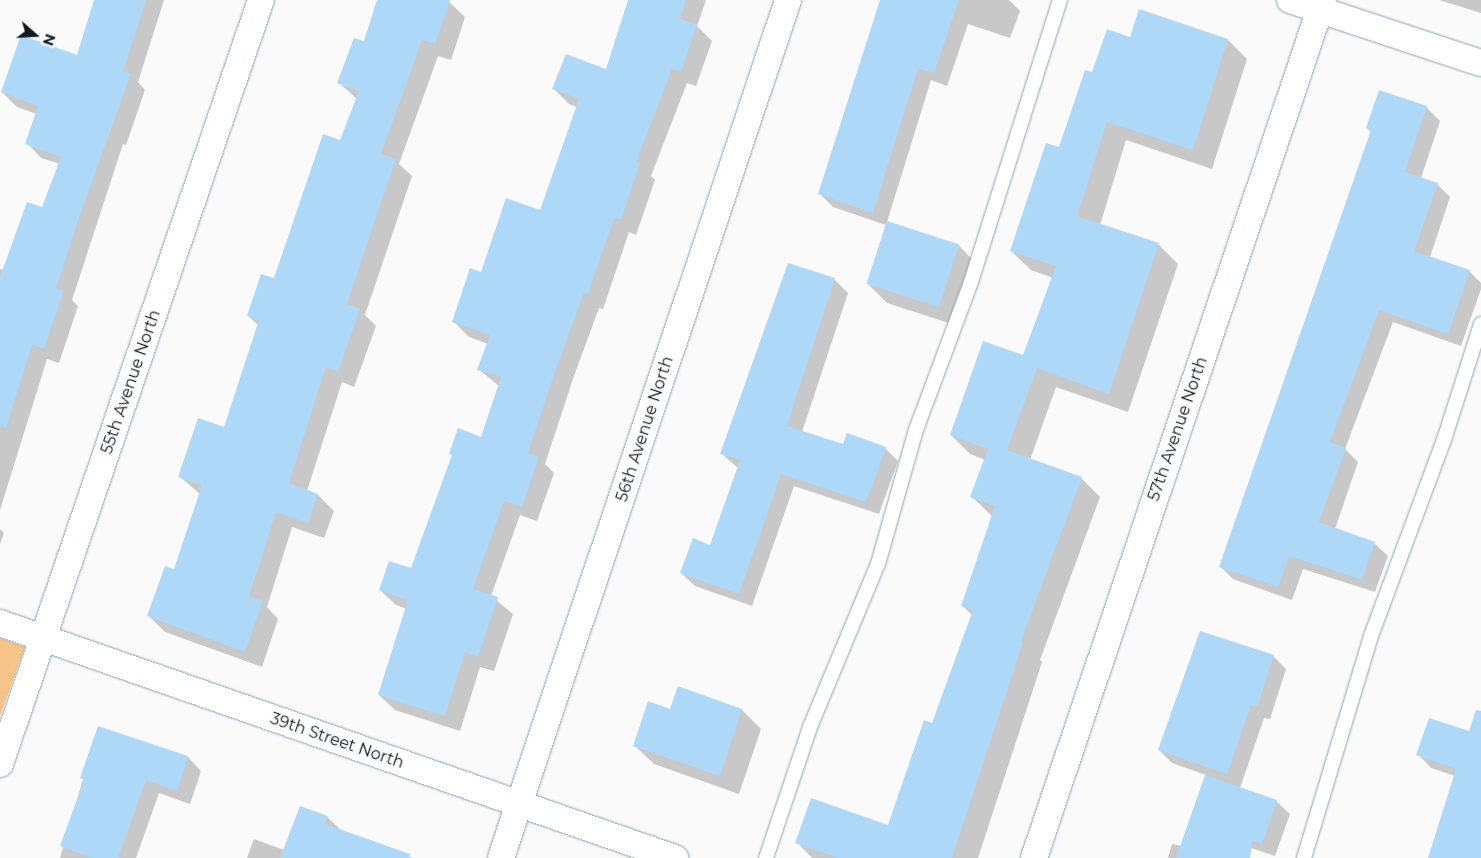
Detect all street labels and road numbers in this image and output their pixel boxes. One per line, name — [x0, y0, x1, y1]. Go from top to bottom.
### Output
street label: 55th Avenue North — [97, 307, 165, 457]
street label: 56th Avenue North — [612, 354, 678, 504]
street label: 57th Avenue North — [1144, 354, 1212, 504]
street label: 39th Street North — [268, 709, 406, 773]

